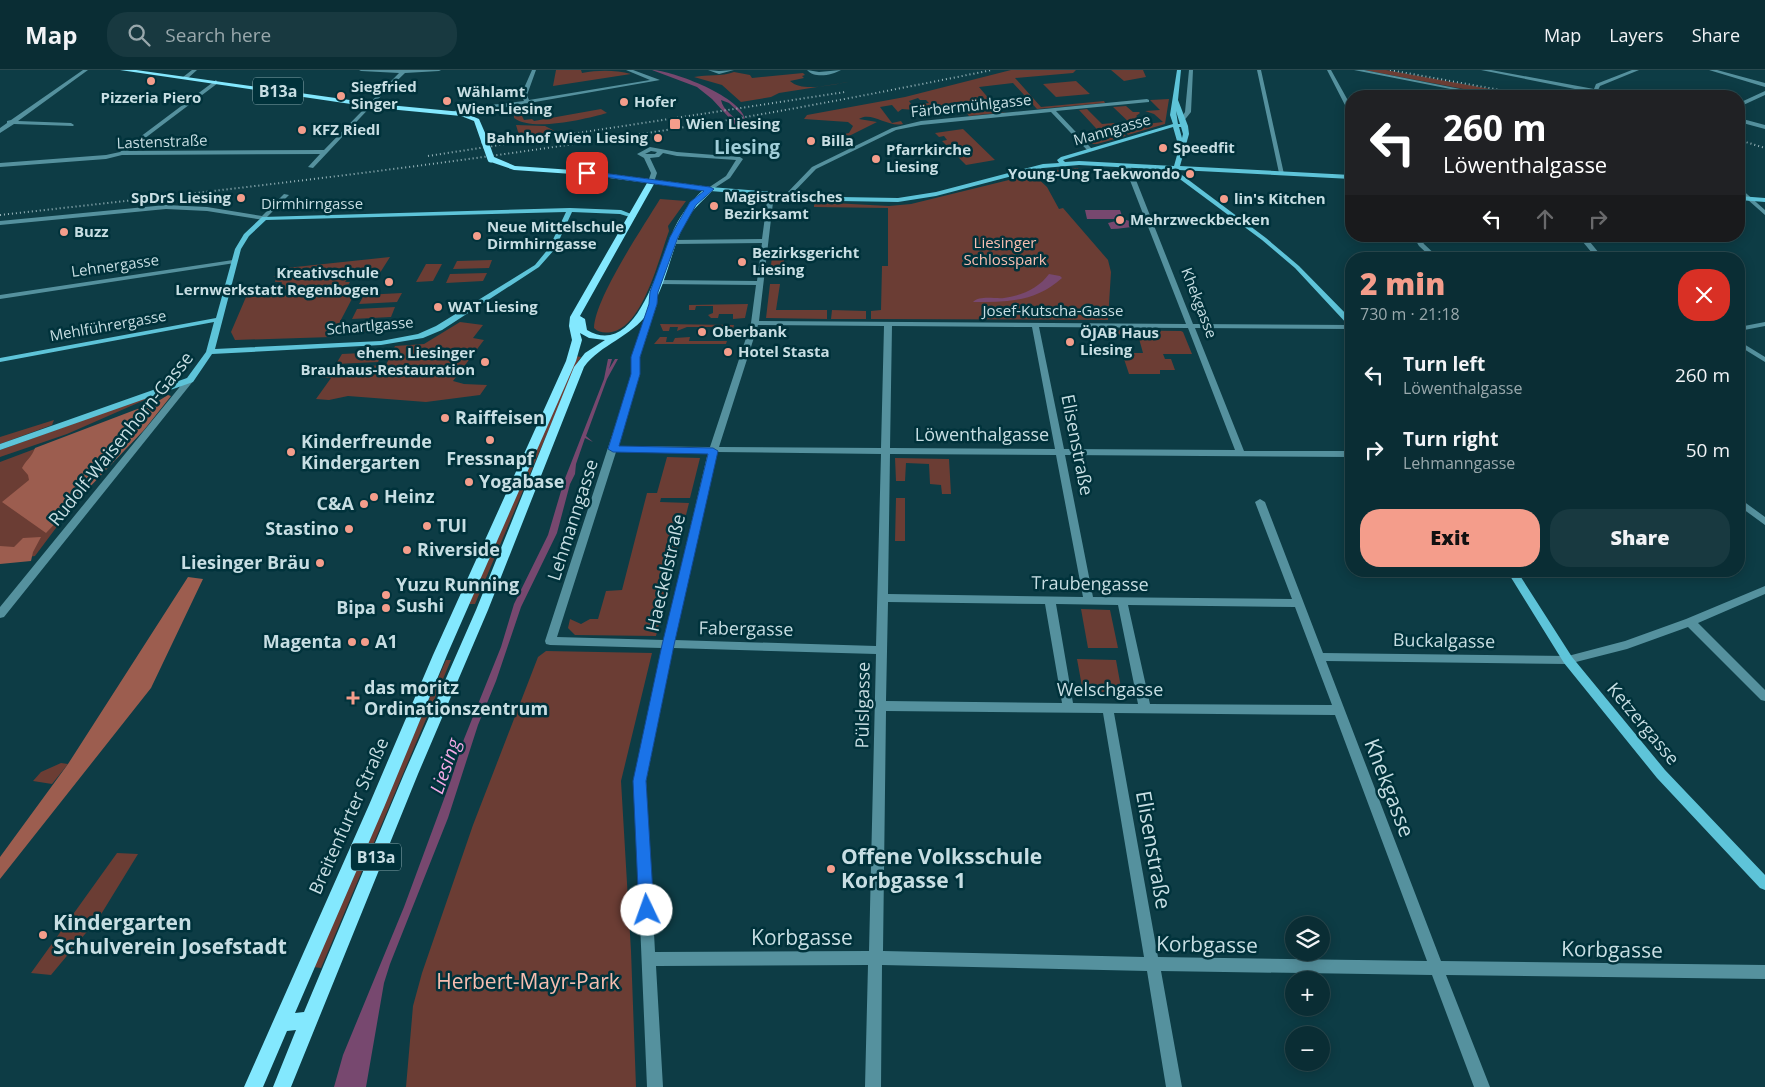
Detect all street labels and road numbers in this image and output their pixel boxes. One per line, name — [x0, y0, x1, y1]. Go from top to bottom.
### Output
road number: B13a — [253, 78, 303, 104]
street label: Färbermühlgasse — [910, 89, 1032, 121]
street label: Manngasse — [1071, 108, 1153, 150]
street label: Lastenstraße — [116, 129, 208, 153]
street label: Dirmhirngasse — [261, 193, 363, 213]
street label: Lehnergasse — [70, 249, 160, 281]
street label: Khekgasse — [1177, 265, 1223, 341]
street label: Josef-Kutscha-Gasse — [981, 300, 1123, 320]
street label: Mehlführergasse — [48, 305, 168, 345]
street label: Schartlgasse — [325, 311, 414, 339]
street label: Rudolf-Waisenhorn-Gasse — [42, 346, 198, 531]
street label: Elisenstraße — [1056, 392, 1100, 497]
street label: Löwenthalgasse — [915, 422, 1049, 446]
street label: Lehmanngasse — [541, 456, 603, 583]
street label: Haeckelstraße — [640, 512, 690, 634]
street label: Traubengasse — [1031, 570, 1149, 596]
street label: Fabergasse — [698, 615, 794, 641]
street label: Buckalgasse — [1393, 627, 1495, 653]
street label: Pülslgasse — [849, 661, 875, 748]
street label: Welschgasse — [1057, 677, 1163, 701]
street label: Ketzergasse — [1602, 677, 1685, 770]
street label: Breitenfurter Straße — [303, 733, 393, 898]
street label: Khekgasse — [1358, 734, 1422, 841]
street label: Elisenstraße — [1130, 789, 1178, 911]
road number: B13a — [351, 844, 401, 870]
street label: Korbgasse — [751, 923, 853, 951]
street label: Korbgasse — [1156, 929, 1258, 959]
street label: Korbgasse — [1561, 934, 1663, 964]

